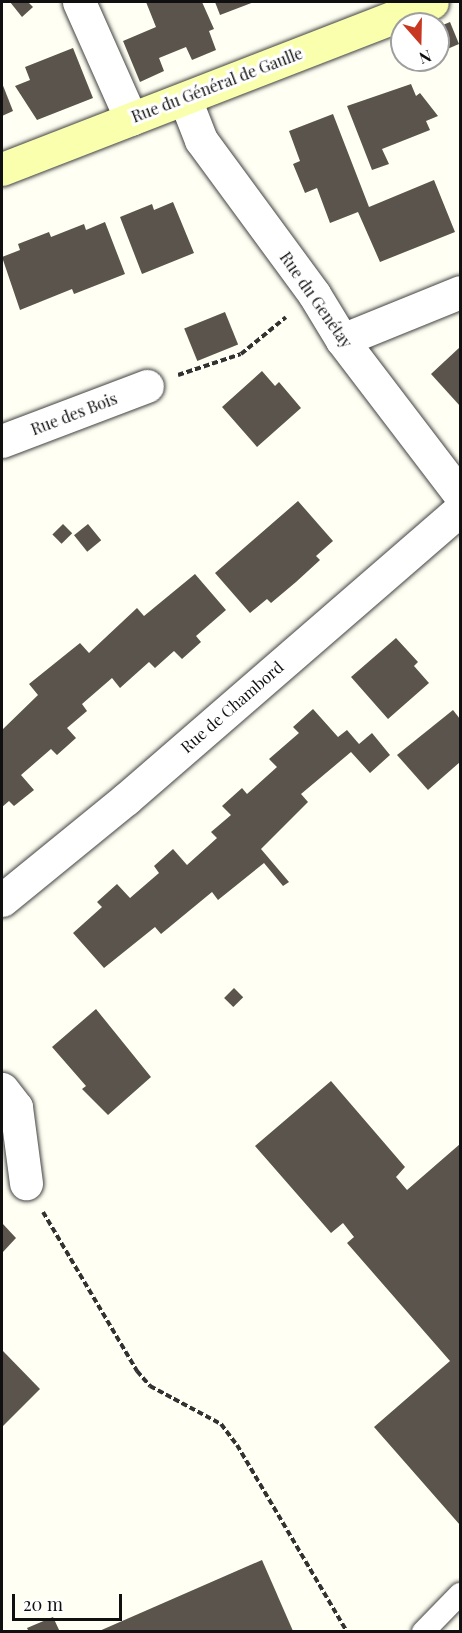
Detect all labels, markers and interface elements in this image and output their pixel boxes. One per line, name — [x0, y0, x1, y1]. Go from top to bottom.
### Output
north arrow — [390, 12, 450, 72]
street label: Rue du Général de Gaulle — [129, 43, 305, 127]
text: N — [417, 46, 435, 69]
street label: Rue du Genétay — [276, 248, 356, 352]
street label: Rue des Bois — [28, 389, 120, 439]
street label: Rue de Chambord — [177, 657, 287, 757]
scale bar — [15, 1582, 124, 1620]
text: 20 m — [23, 1592, 63, 1616]

